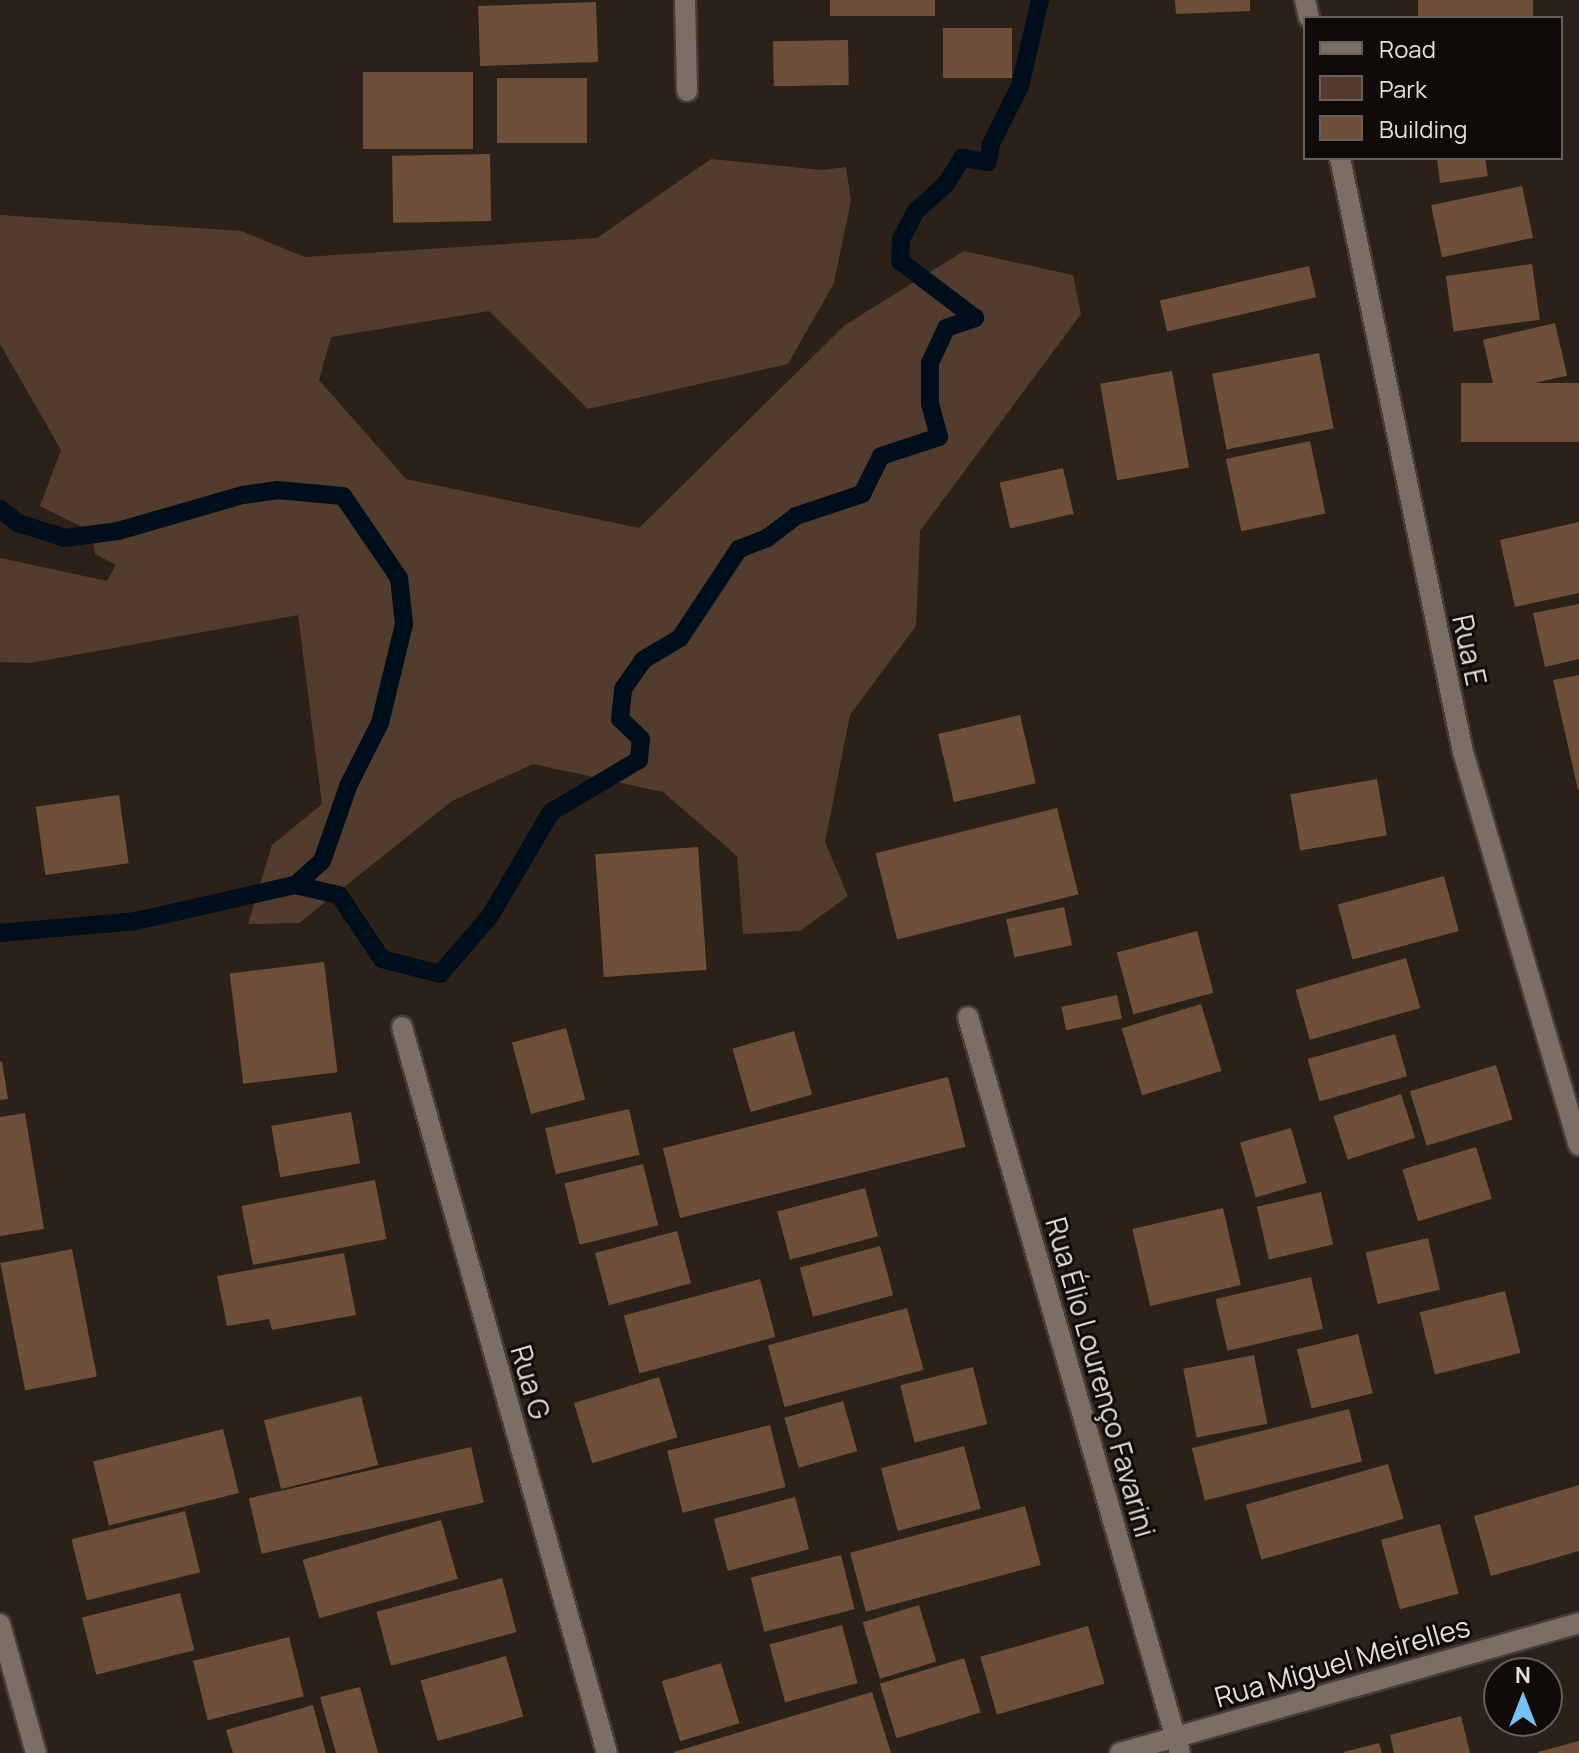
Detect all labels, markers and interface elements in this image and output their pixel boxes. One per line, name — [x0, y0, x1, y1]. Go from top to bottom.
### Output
legend — [1303, 16, 1563, 160]
text: Road — [1379, 32, 1436, 65]
text: Park — [1379, 72, 1427, 105]
text: Building — [1379, 112, 1467, 145]
street label: Rua E — [1446, 612, 1494, 688]
street label: Rua Élio Lourenço Favarini — [1039, 1213, 1163, 1541]
street label: Rua G — [504, 1341, 558, 1423]
street label: Rua Miguel Meirelles — [1210, 1608, 1474, 1714]
north arrow — [1483, 1657, 1563, 1737]
text: N — [1515, 1660, 1531, 1690]

